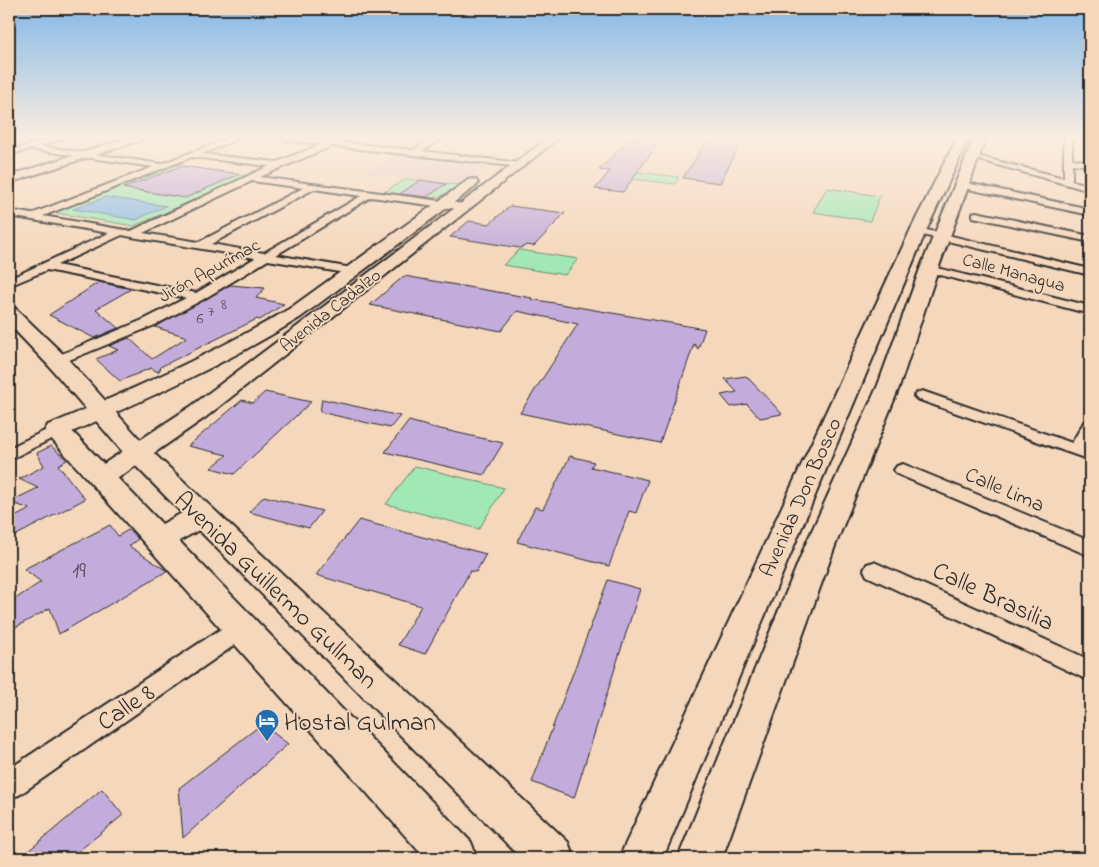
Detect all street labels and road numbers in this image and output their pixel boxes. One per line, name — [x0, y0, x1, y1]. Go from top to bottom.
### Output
street label: Jirón Apurímac — [155, 233, 265, 310]
street label: Calle Managua — [959, 248, 1068, 301]
street label: Avenida Cadalzo — [275, 264, 387, 360]
street label: Avenida Don Bosco — [753, 413, 850, 582]
street label: Calle Lima — [960, 461, 1049, 521]
street label: Avenida Guillermo Gullman — [165, 484, 385, 698]
street label: Calle Brasilia — [926, 554, 1060, 642]
street label: Calle 8 — [91, 676, 163, 741]

